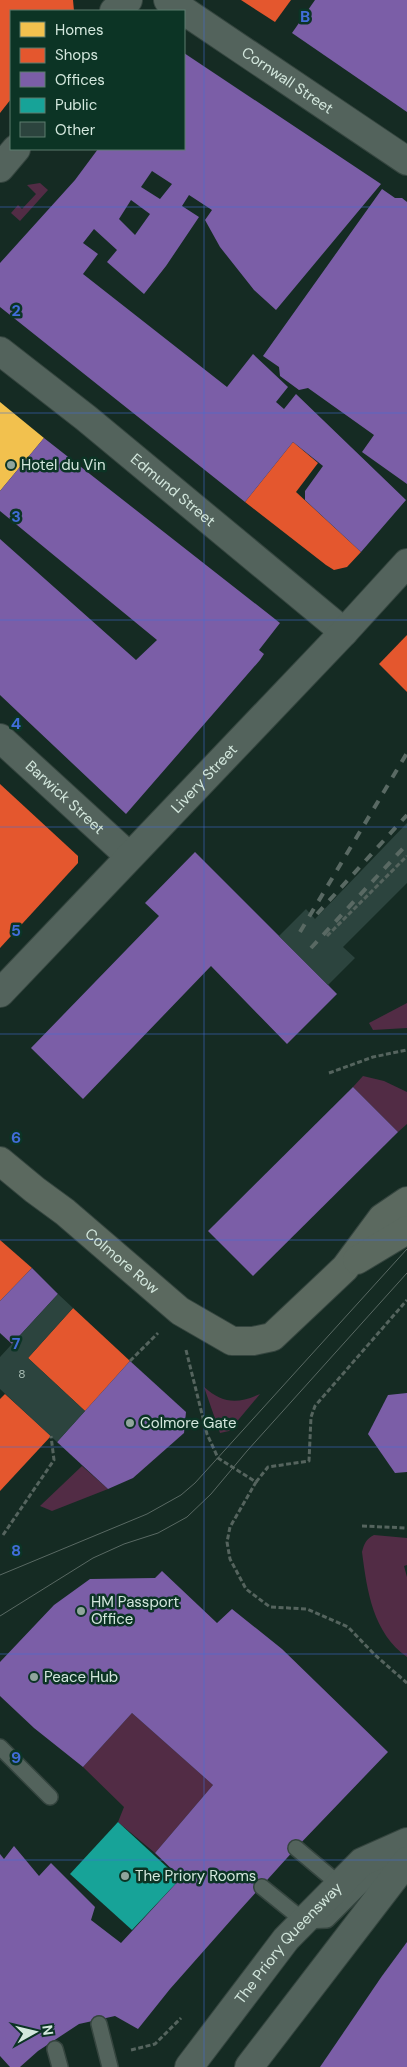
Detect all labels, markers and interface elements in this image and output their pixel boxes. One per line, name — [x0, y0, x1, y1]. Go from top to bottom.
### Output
text: B — [300, 6, 310, 27]
legend — [10, 10, 185, 150]
text: Homes — [55, 20, 104, 40]
street label: Cornwall Street — [238, 42, 337, 119]
text: Shops — [55, 45, 98, 65]
text: Offices — [55, 70, 105, 90]
text: Public — [55, 95, 97, 115]
text: Other — [55, 120, 96, 140]
text: 2 — [11, 300, 21, 321]
street label: Edmund Street — [126, 449, 220, 531]
place label: Hotel du Vin — [21, 455, 106, 475]
marker: Hotel du Vin — [5, 459, 17, 471]
text: 3 — [11, 506, 21, 527]
text: 4 — [11, 713, 21, 734]
street label: Livery Street — [167, 740, 242, 817]
street label: Barwick Street — [21, 756, 109, 839]
text: 5 — [11, 920, 21, 941]
text: 6 — [11, 1127, 21, 1148]
street label: Colmore Row — [81, 1224, 164, 1299]
text: 7 — [12, 1333, 21, 1354]
house number: 8 — [18, 1366, 26, 1382]
place label: Colmore Gate — [140, 1413, 237, 1433]
marker: Colmore Gate — [124, 1417, 136, 1429]
text: 8 — [11, 1540, 21, 1561]
place label: HM Passport Office — [91, 1592, 179, 1629]
marker: HM Passport Office — [75, 1605, 87, 1617]
place label: Peace Hub — [44, 1667, 118, 1687]
marker: Peace Hub — [28, 1671, 40, 1683]
text: 9 — [11, 1747, 21, 1768]
place label: The Priory Rooms — [135, 1866, 256, 1886]
marker: The Priory Rooms — [119, 1870, 131, 1882]
street label: The Priory Queensway — [230, 1878, 347, 2008]
north arrow — [10, 2007, 60, 2057]
text: N — [38, 2024, 57, 2037]

